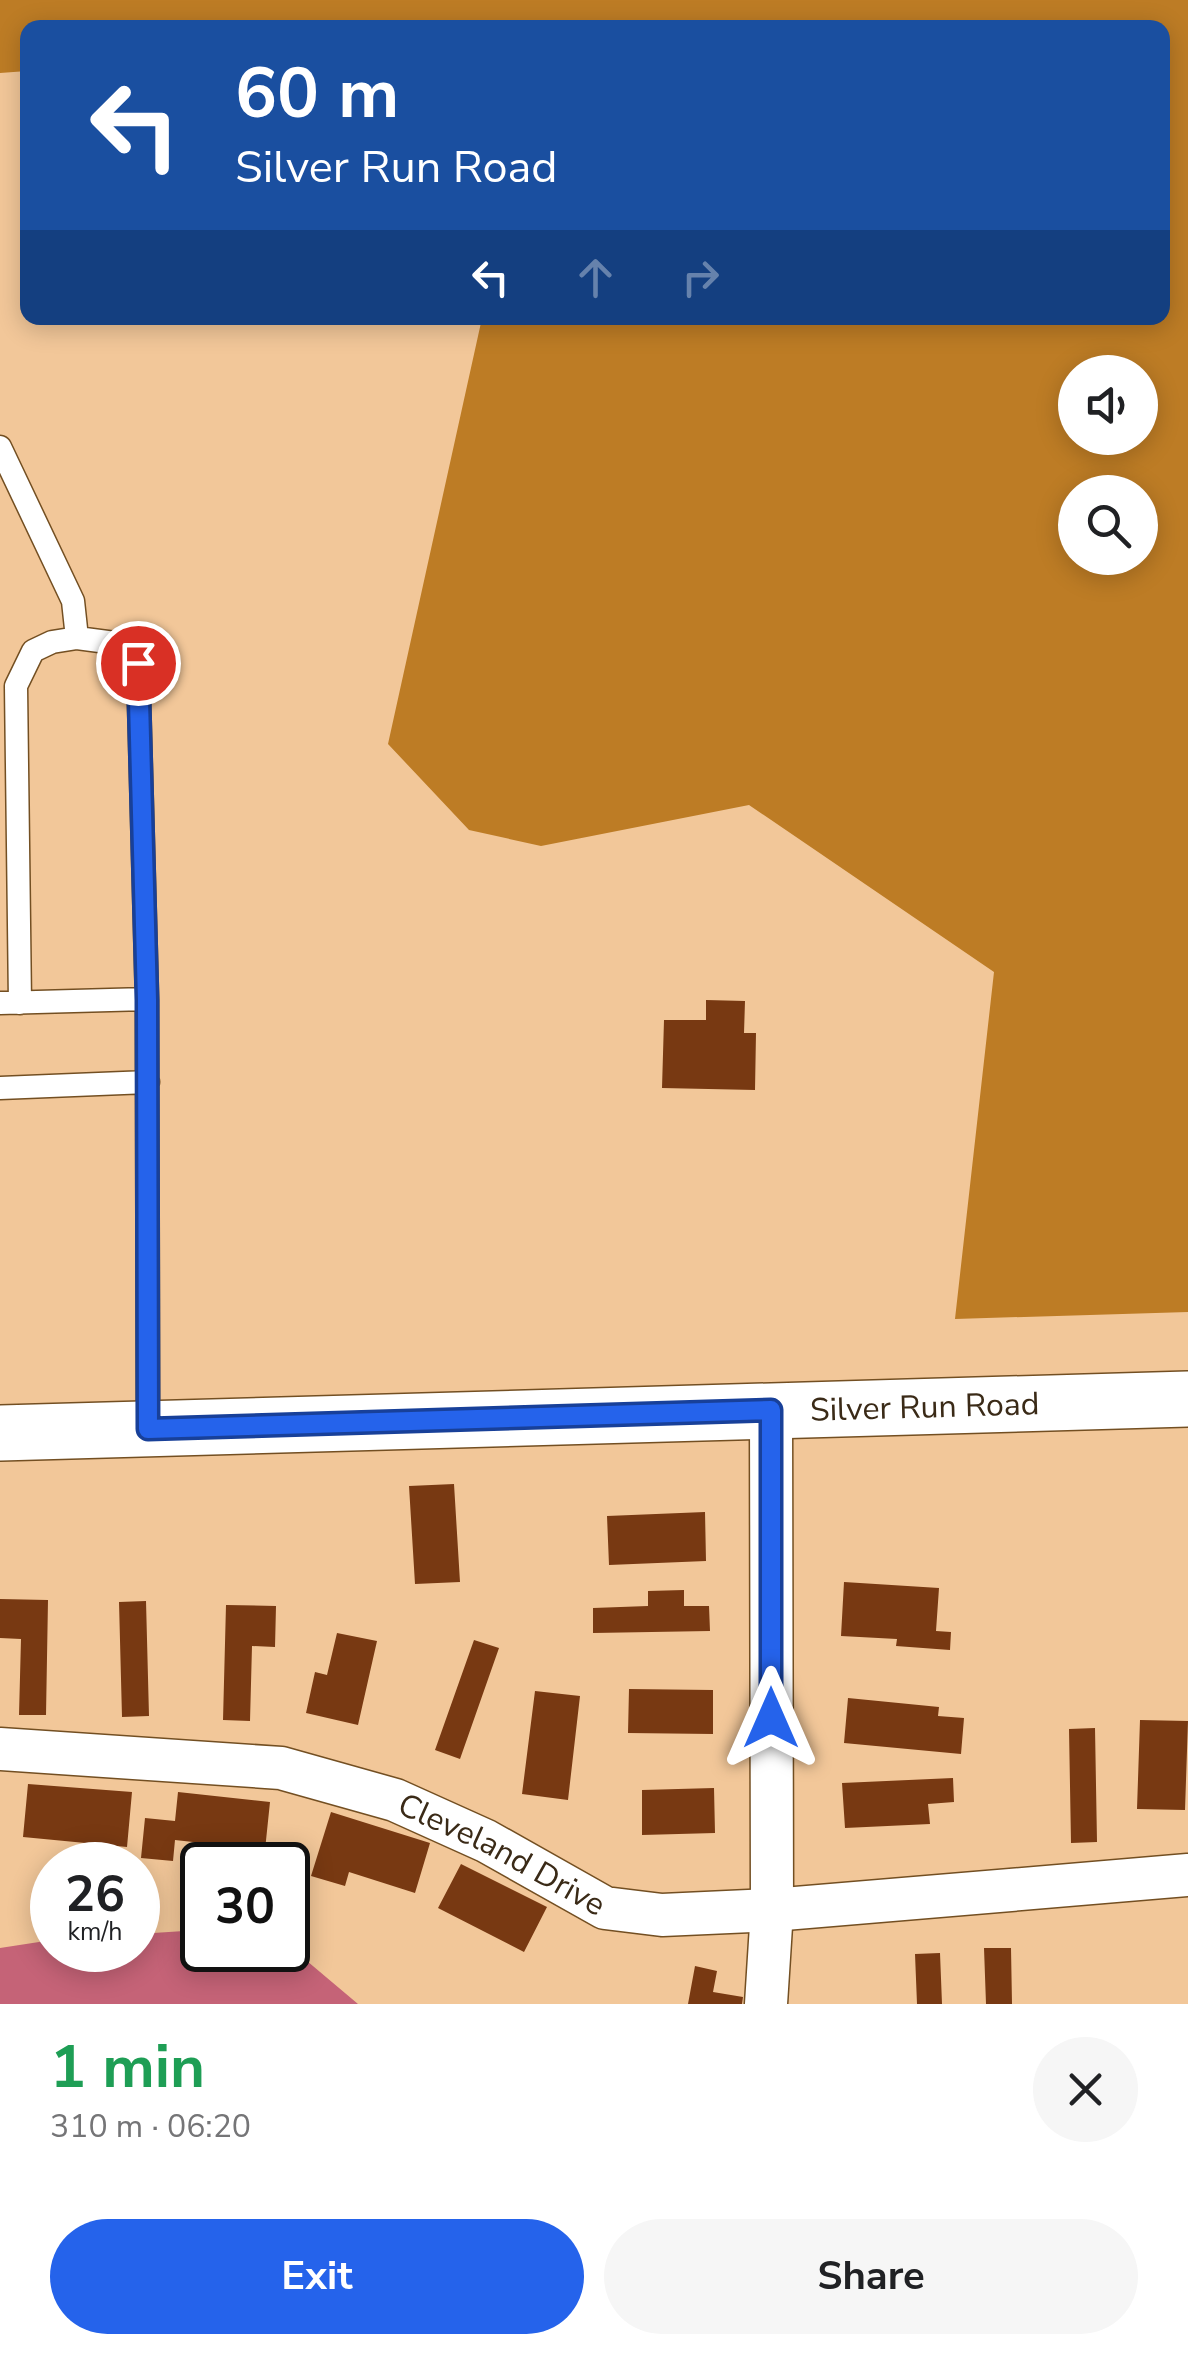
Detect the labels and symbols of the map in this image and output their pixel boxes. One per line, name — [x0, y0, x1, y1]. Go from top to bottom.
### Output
pin — [96, 621, 181, 706]
street label: Silver Run Road — [809, 1382, 1040, 1431]
position arrow — [719, 1666, 823, 1770]
street label: Cleveland Drive — [391, 1783, 614, 1926]
speed limit sign: 30 — [180, 1842, 310, 1972]

